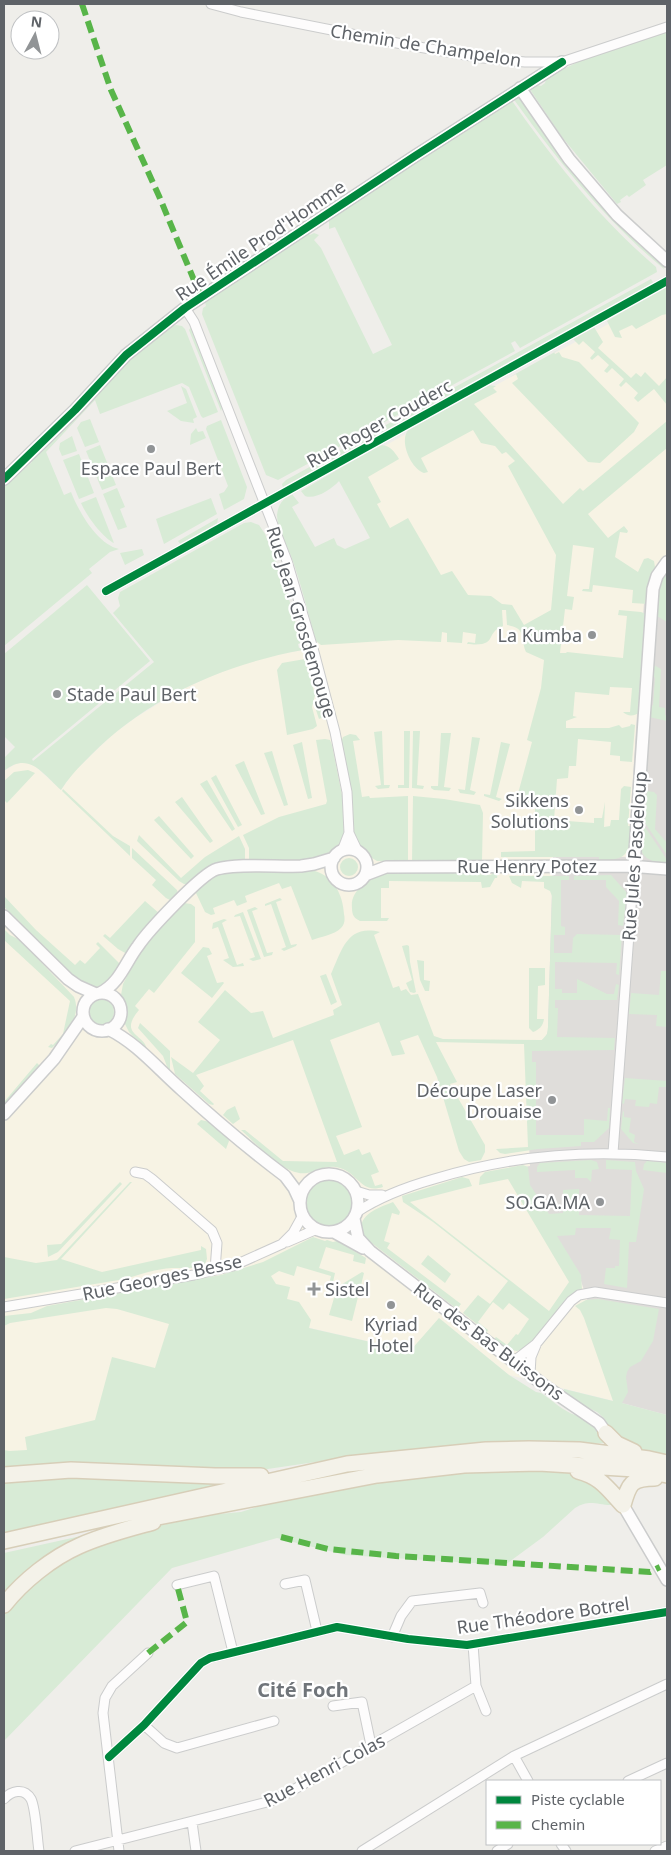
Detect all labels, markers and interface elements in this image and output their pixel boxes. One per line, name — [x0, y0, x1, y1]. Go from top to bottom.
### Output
north arrow — [10, 10, 60, 60]
text: N — [30, 11, 43, 32]
street label: Chemin de Champelon — [329, 18, 523, 72]
street label: Rue Émile Prod'Homme — [170, 174, 350, 306]
street label: Rue Roger Couderc — [302, 373, 456, 473]
marker: Espace Paul Bert — [145, 443, 157, 455]
place label: Espace Paul Bert — [81, 456, 222, 480]
street label: Rue Jean Grosdemouge — [261, 523, 343, 721]
place label: La Kumba — [498, 623, 582, 647]
marker: La Kumba — [586, 629, 598, 641]
place label: Stade Paul Bert — [67, 682, 197, 706]
marker: Stade Paul Bert — [51, 688, 63, 700]
street label: Rue Jules Pasdeloup — [616, 770, 652, 942]
place label: Sikkens Solutions — [491, 788, 569, 833]
marker: Sikkens Solutions — [573, 804, 585, 816]
street label: Rue Henry Potez — [457, 854, 597, 878]
place label: Découpe Laser Drouaise — [416, 1078, 543, 1123]
marker: Découpe Laser Drouaise — [546, 1094, 558, 1106]
place label: SO.GA.MA — [506, 1190, 590, 1214]
marker: SO.GA.MA — [594, 1196, 606, 1208]
street label: Rue Georges Besse — [80, 1248, 244, 1306]
place label: Sistel — [325, 1277, 369, 1301]
street label: Rue des Bas Buissons — [409, 1277, 569, 1405]
marker: Sistel — [307, 1282, 321, 1296]
marker: Kyriad Hotel — [385, 1299, 397, 1311]
place label: Kyriad Hotel — [364, 1312, 418, 1357]
street label: Rue Théodore Botrel — [455, 1591, 631, 1639]
district label: Cité Foch — [257, 1676, 349, 1703]
street label: Rue Henri Colas — [259, 1728, 389, 1812]
legend — [486, 1780, 661, 1845]
text: Piste cyclable — [531, 1789, 625, 1809]
text: Chemin — [531, 1814, 585, 1834]

